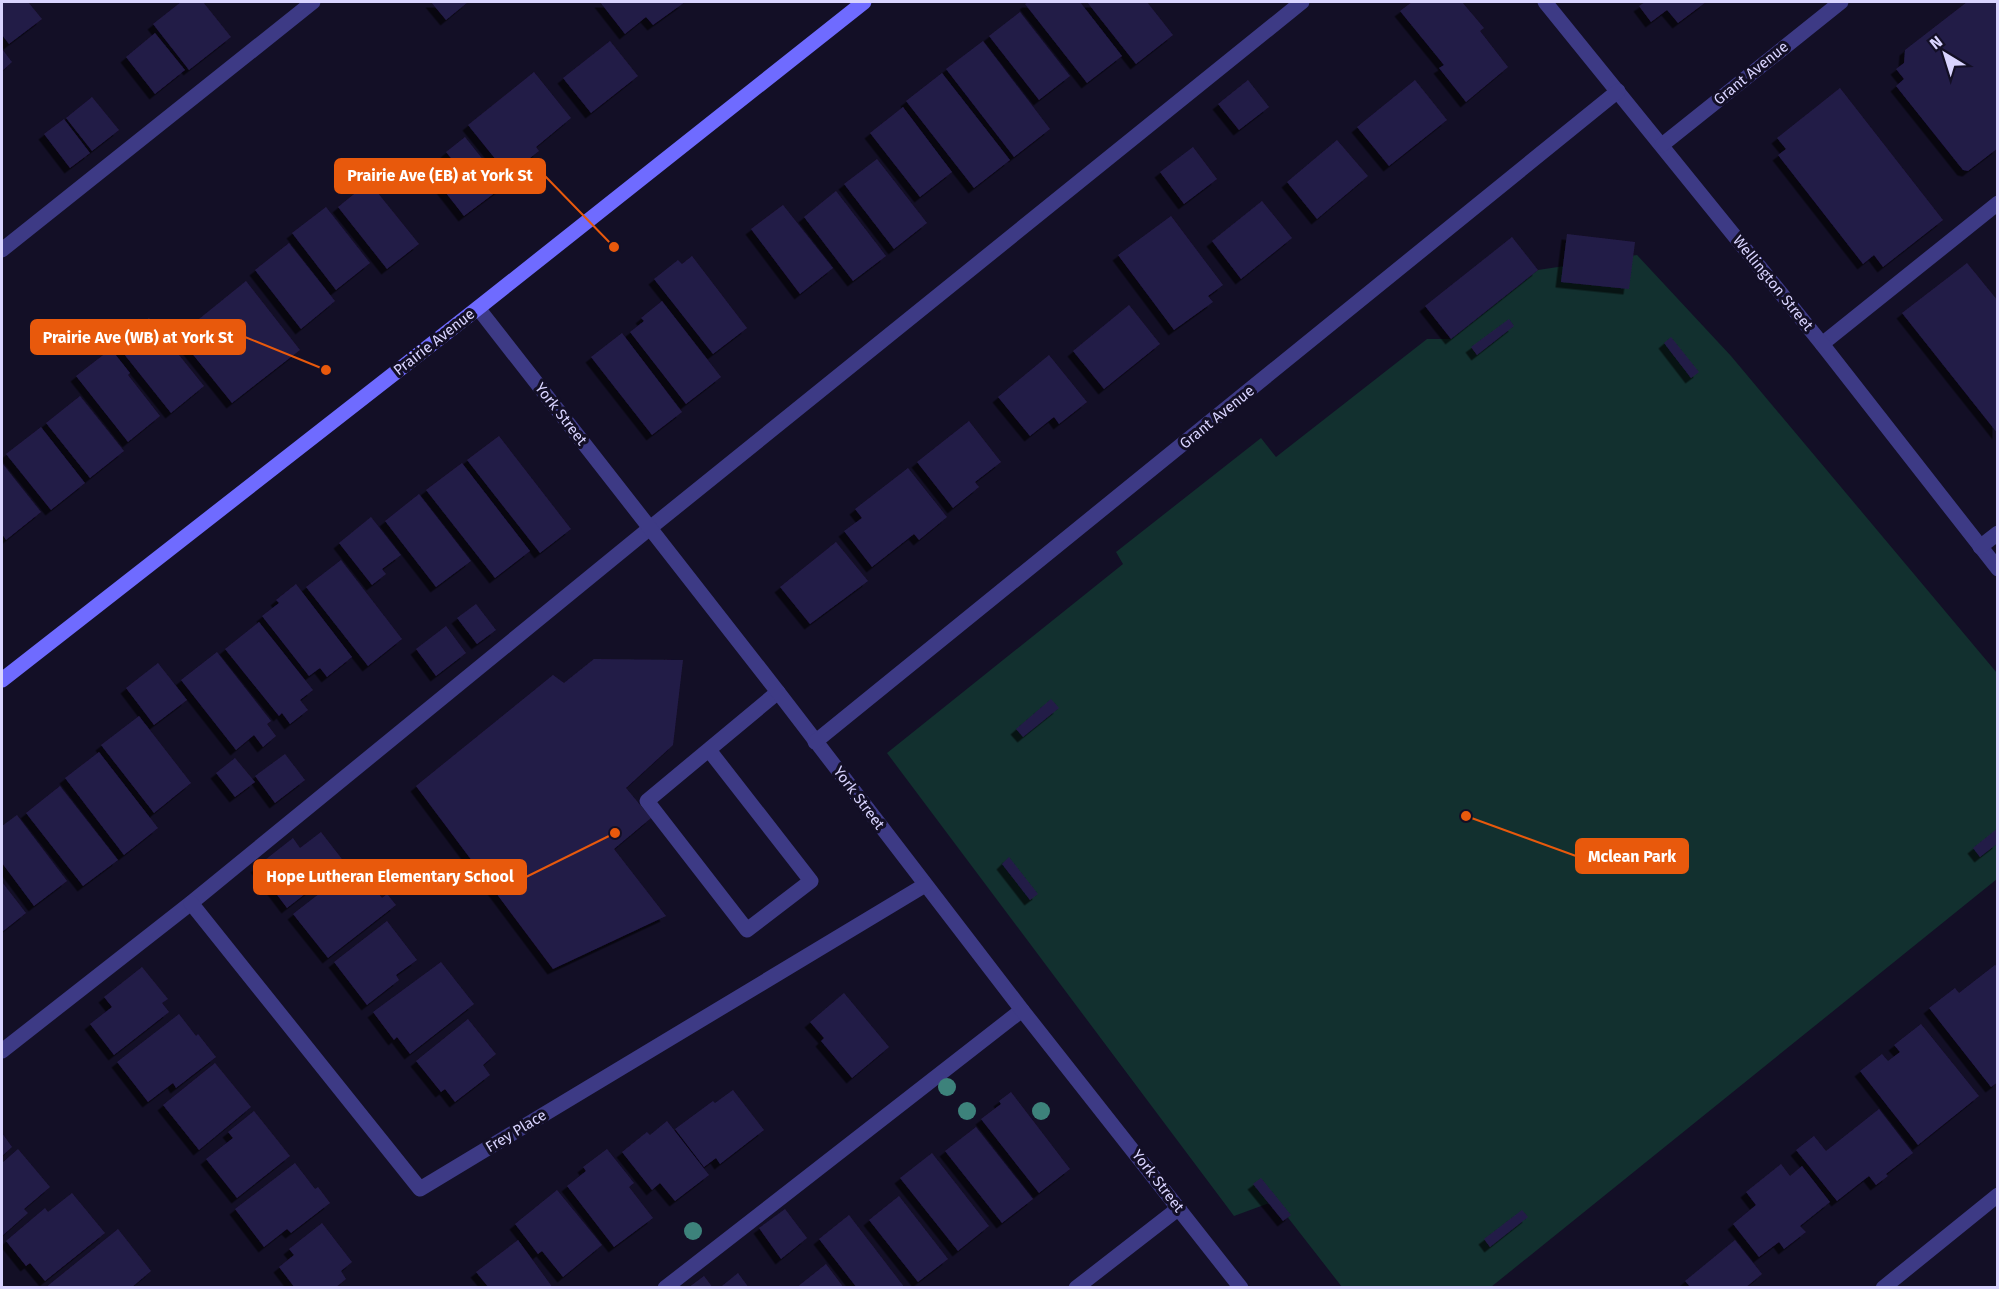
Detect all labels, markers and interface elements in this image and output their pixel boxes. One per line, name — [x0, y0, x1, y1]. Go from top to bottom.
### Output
north arrow — [1915, 24, 1975, 84]
text: N — [1926, 32, 1946, 53]
street label: Grant Avenue — [1710, 37, 1792, 109]
callout: Prairie Ave (EB) at York St — [335, 159, 545, 193]
text: Prairie Ave (EB) at York St — [347, 166, 534, 185]
street label: Wellington Street — [1729, 232, 1817, 335]
street label: Prairie Avenue — [390, 305, 478, 379]
callout: Prairie Ave (WB) at York St — [31, 320, 245, 354]
text: Prairie Ave (WB) at York St — [43, 328, 234, 347]
street label: York Street — [531, 379, 591, 449]
street label: Grant Avenue — [1176, 381, 1258, 453]
street label: York Street — [829, 763, 889, 834]
callout: Mclean Park — [1576, 839, 1688, 873]
text: Mclean Park — [1588, 847, 1676, 866]
callout: Hope Lutheran Elementary School — [254, 860, 526, 894]
text: Hope Lutheran Elementary School — [266, 867, 514, 886]
street label: Frey Place — [482, 1106, 550, 1156]
street label: York Street — [1128, 1146, 1188, 1216]

